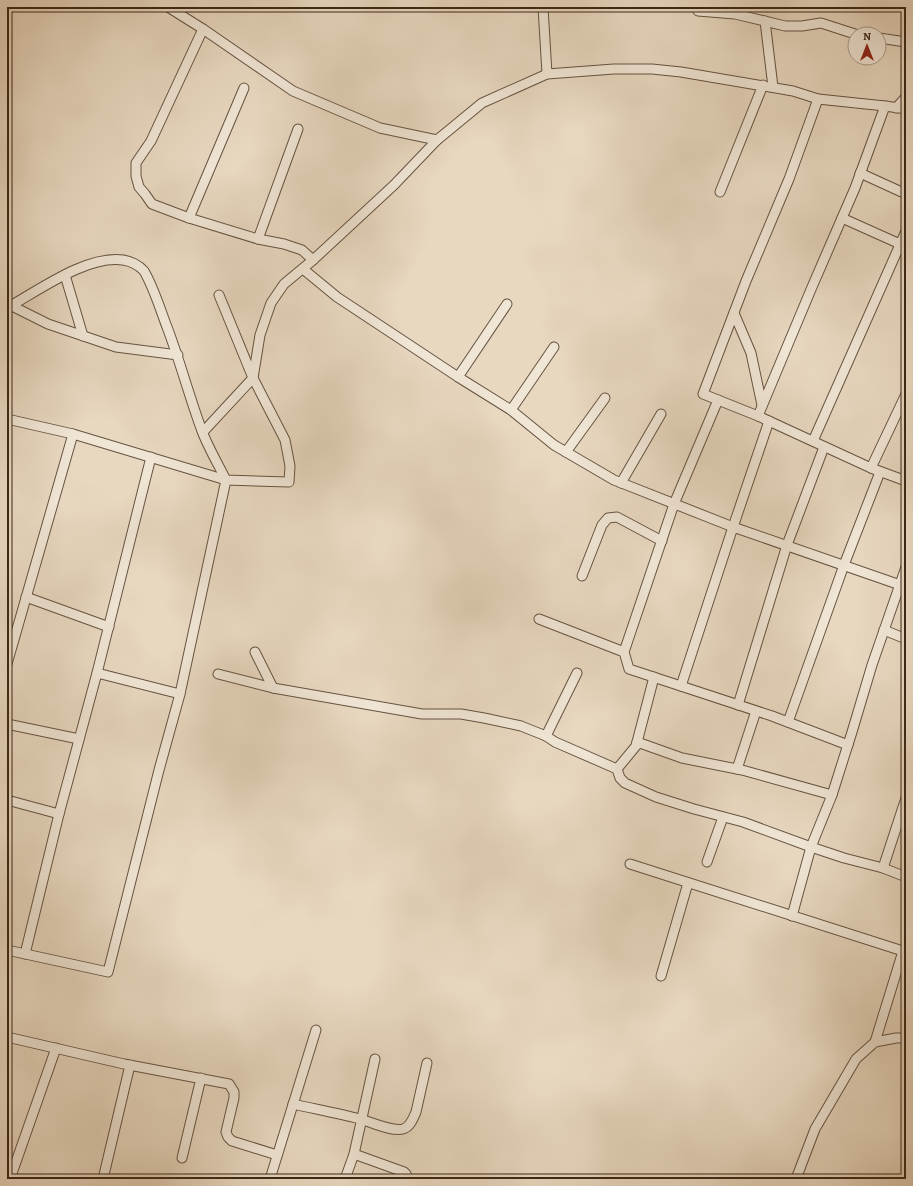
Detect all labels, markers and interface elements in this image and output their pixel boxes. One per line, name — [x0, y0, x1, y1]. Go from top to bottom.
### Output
north arrow — [847, 26, 887, 66]
text: N — [863, 29, 871, 44]

